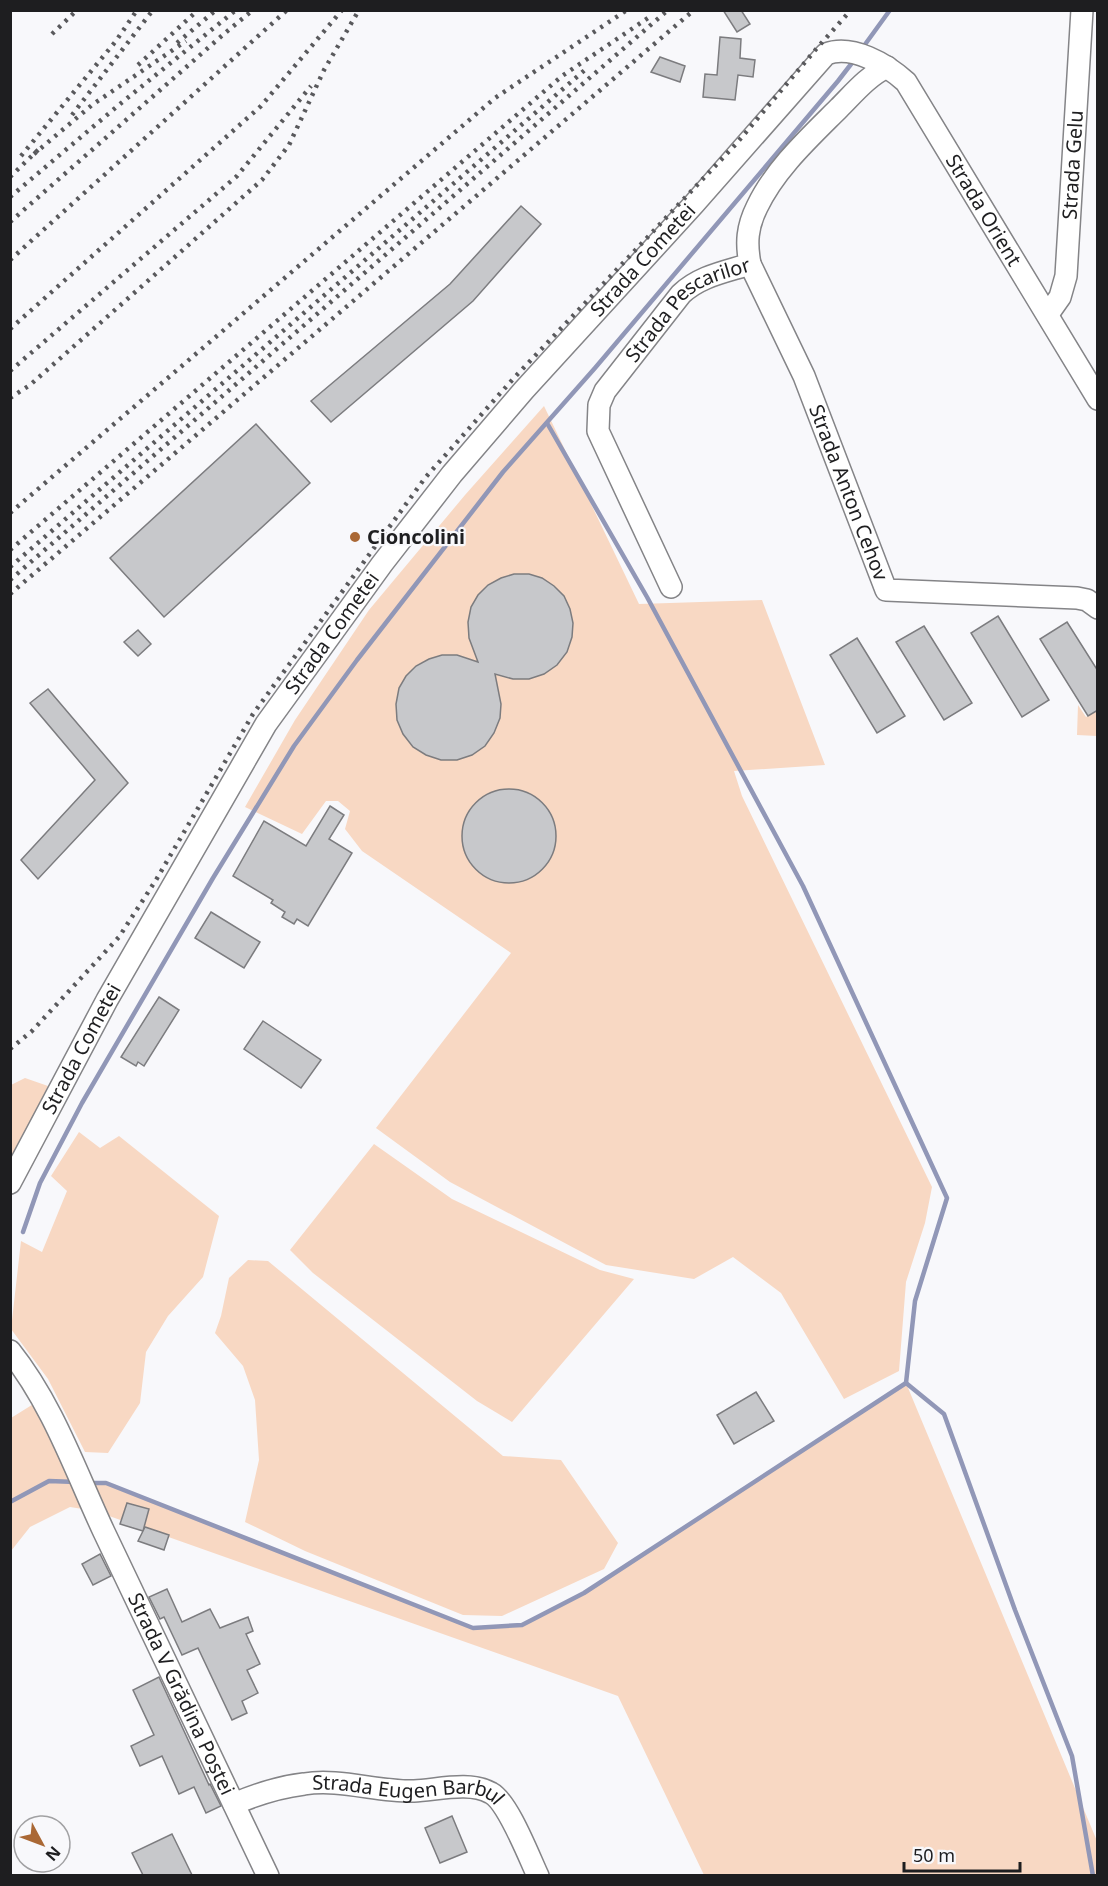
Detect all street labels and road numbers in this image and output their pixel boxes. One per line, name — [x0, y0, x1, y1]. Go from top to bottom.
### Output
street label: Strada Gelu — [1055, 109, 1089, 220]
street label: Strada Orient — [940, 149, 1028, 271]
street label: Strada Cometei — [584, 197, 701, 322]
street label: Strada Pescarilor — [619, 251, 753, 367]
street label: Strada Anton Cehov — [803, 400, 895, 585]
street label: Strada Cometei — [278, 566, 385, 699]
street label: Strada Cometei — [35, 978, 127, 1119]
street label: Strada V Grădina Poștei — [122, 1588, 241, 1799]
street label: Strada Eugen Barbul — [312, 1768, 511, 1810]

